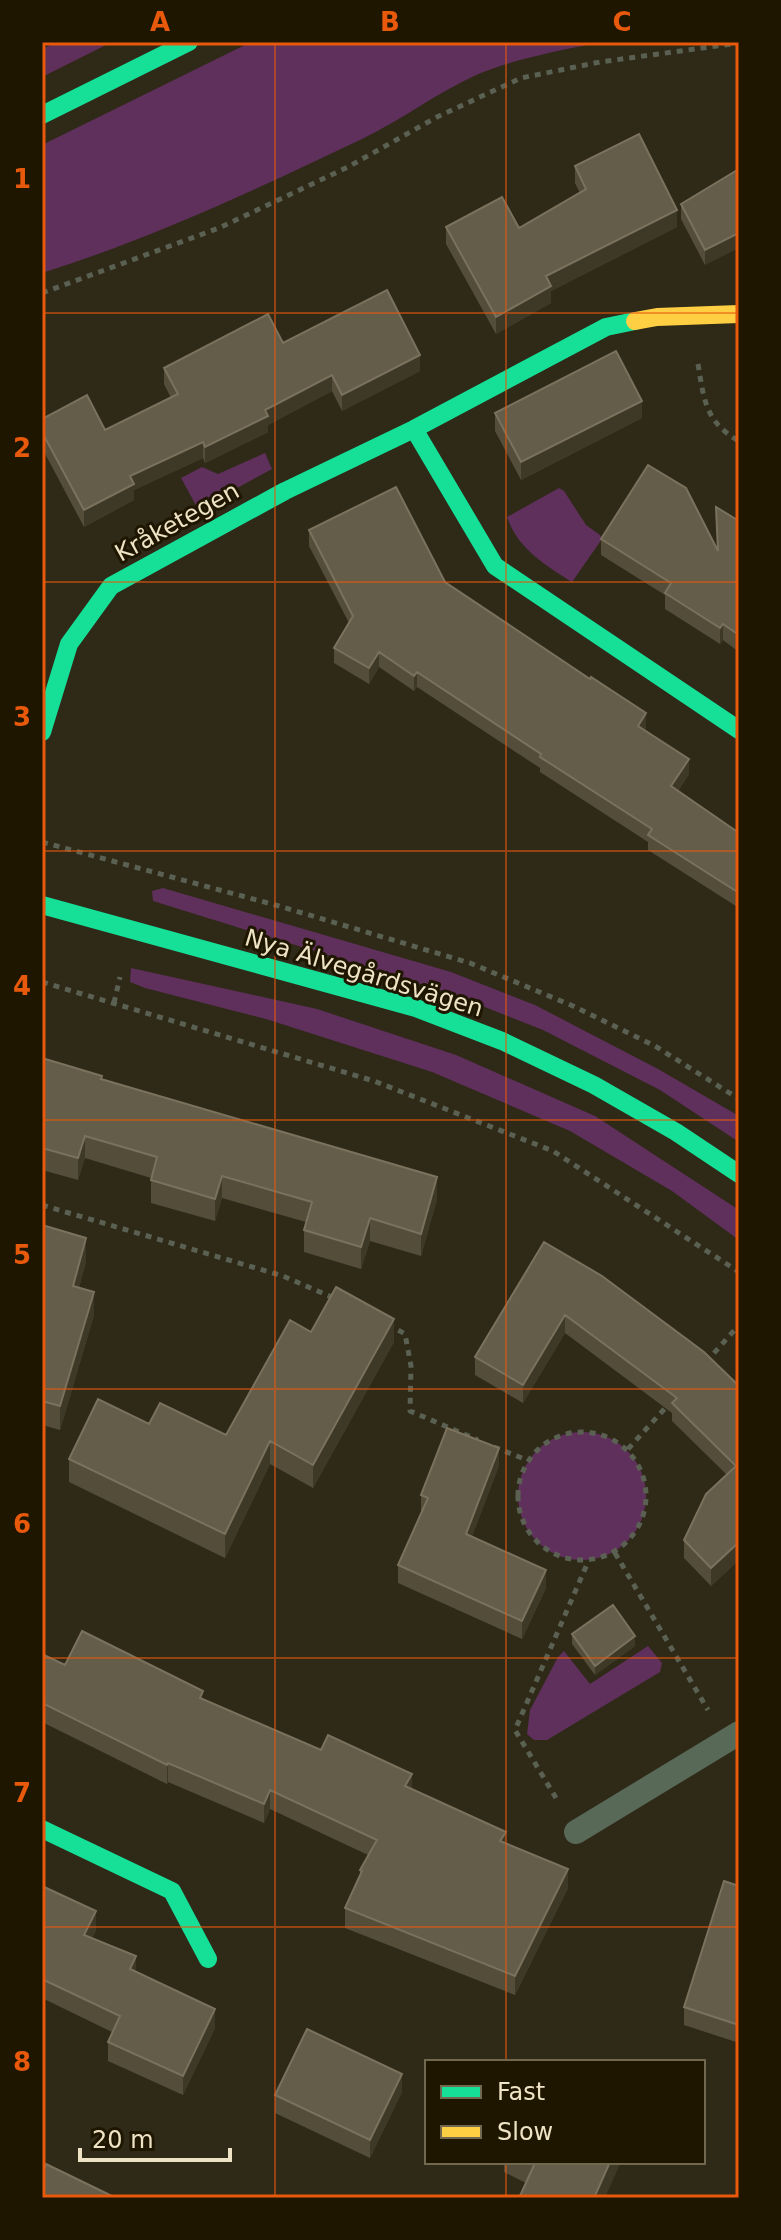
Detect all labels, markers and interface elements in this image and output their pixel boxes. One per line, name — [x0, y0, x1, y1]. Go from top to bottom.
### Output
text: A — [150, 7, 170, 37]
text: B — [380, 7, 400, 37]
text: C — [612, 7, 632, 37]
text: 1 — [13, 164, 31, 194]
text: 2 — [13, 433, 31, 463]
street label: Kråketegen — [110, 476, 244, 568]
text: 3 — [13, 702, 31, 732]
street label: Nya Älvegårdsvägen — [241, 922, 487, 1023]
text: 4 — [13, 971, 31, 1001]
text: 5 — [13, 1240, 31, 1270]
text: 6 — [13, 1509, 31, 1539]
text: 7 — [13, 1778, 31, 1808]
text: 8 — [13, 2047, 31, 2077]
legend — [425, 2060, 705, 2164]
text: Fast — [497, 2078, 545, 2106]
scale bar — [80, 2112, 230, 2162]
text: Slow — [497, 2118, 553, 2146]
text: 20 m — [92, 2126, 154, 2154]

